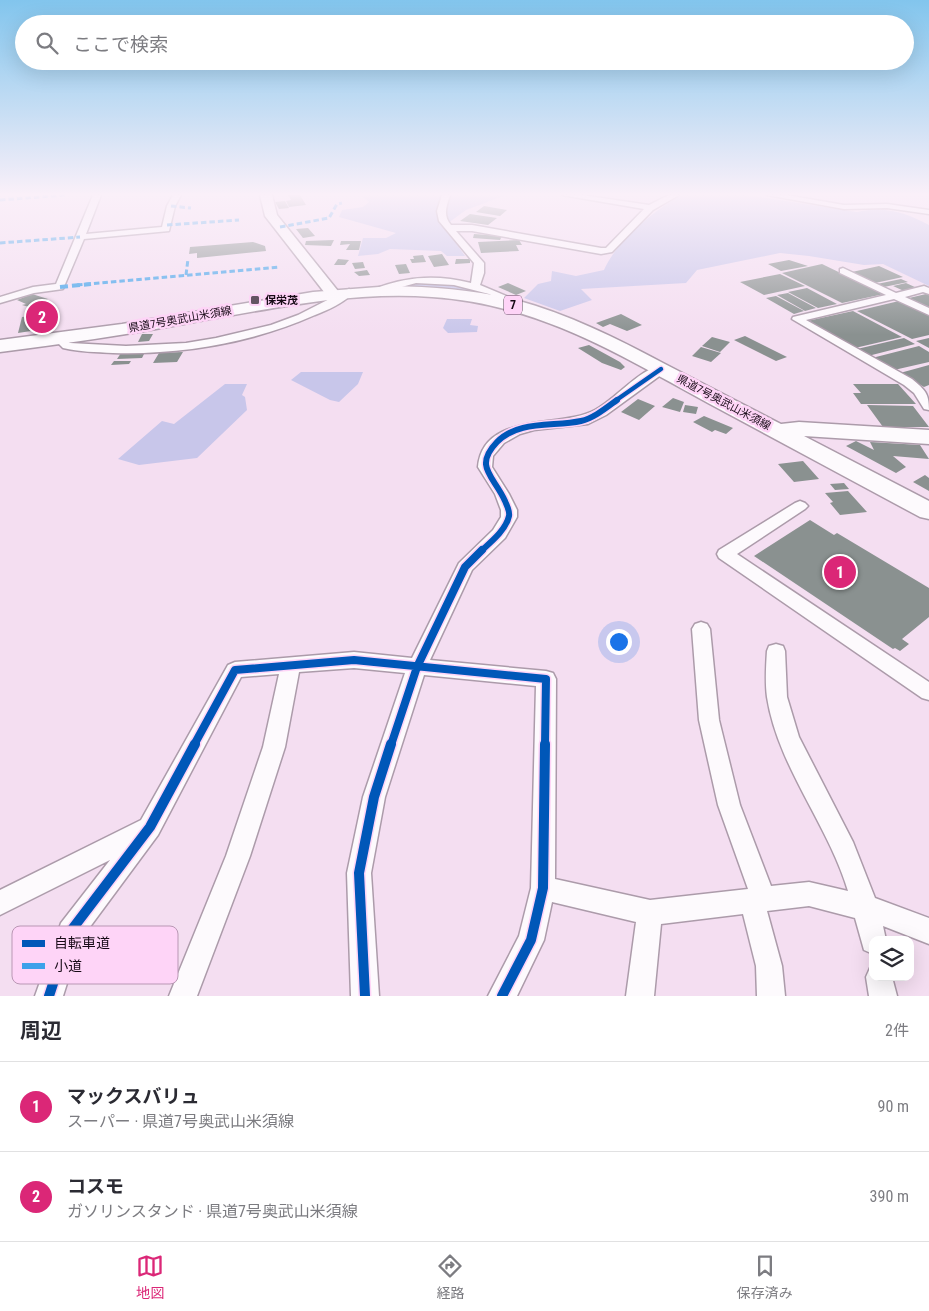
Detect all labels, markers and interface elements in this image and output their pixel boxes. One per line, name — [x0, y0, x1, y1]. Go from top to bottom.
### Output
search box — [15, 15, 914, 70]
icon: search — [33, 29, 61, 57]
text: ここで検索 — [73, 33, 168, 56]
marker: 保栄茂 — [249, 294, 261, 306]
place label: 保栄茂 — [265, 294, 298, 307]
road number: 7 — [504, 296, 522, 314]
pin: 2 — [26, 298, 58, 336]
street label: 県道7号奥武山米須線 — [128, 304, 233, 335]
street label: 県道7号奥武山米須線 — [675, 372, 773, 433]
pin: 1 — [824, 553, 856, 591]
your location — [606, 629, 632, 655]
legend — [12, 926, 178, 984]
text: 自転車道 — [54, 935, 110, 951]
map controls — [869, 936, 914, 981]
button: layers — [869, 936, 914, 981]
text: 小道 — [54, 958, 82, 974]
text: 周辺 — [20, 1019, 62, 1043]
text: 2件 — [885, 1021, 909, 1040]
text: マックスバリュ — [67, 1085, 199, 1108]
text: 1 — [32, 1097, 40, 1116]
text: 90 m — [877, 1097, 909, 1116]
text: スーパー · 県道7号奥武山米須線 — [67, 1112, 294, 1131]
text: コスモ — [67, 1175, 124, 1198]
text: 2 — [32, 1187, 40, 1206]
text: 390 m — [870, 1187, 909, 1206]
text: ガソリンスタンド · 県道7号奥武山米須線 — [67, 1202, 358, 1221]
tab: 地図 — [136, 1252, 164, 1302]
tab: 経路 — [436, 1252, 464, 1302]
tab: 保存済み — [737, 1252, 793, 1302]

